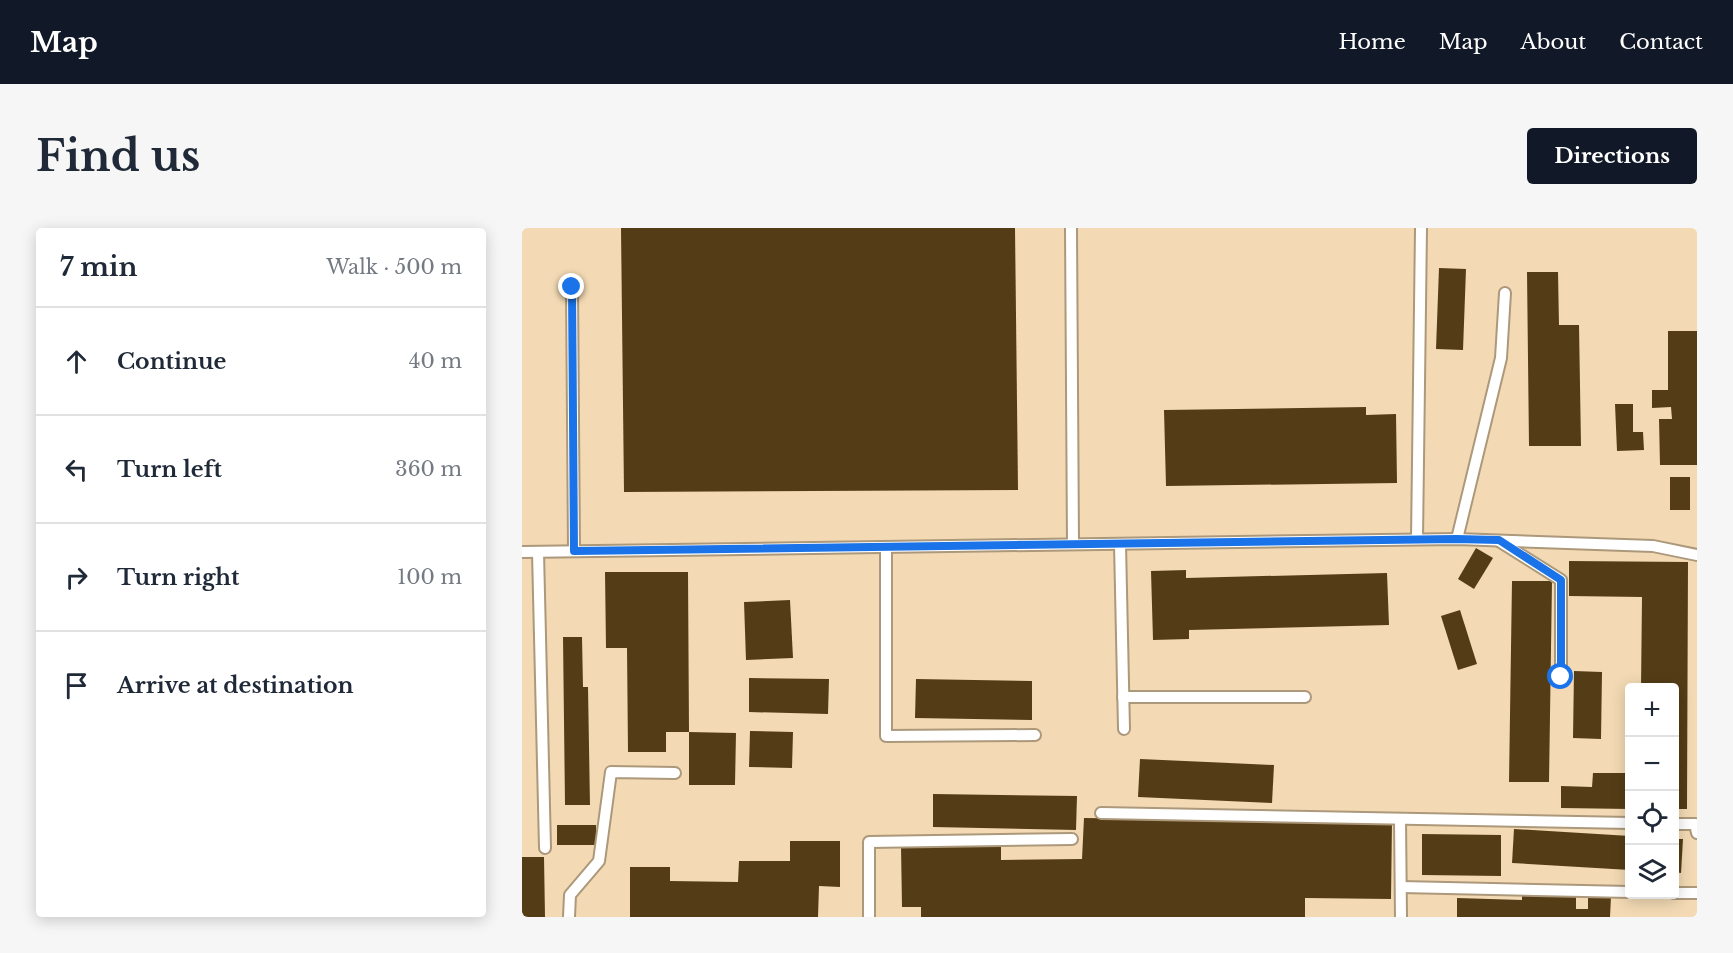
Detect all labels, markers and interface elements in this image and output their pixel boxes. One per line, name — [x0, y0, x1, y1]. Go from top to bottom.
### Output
text: Map — [30, 25, 98, 60]
text: Home — [1339, 29, 1406, 55]
text: Map — [1439, 29, 1487, 55]
text: About — [1520, 29, 1586, 55]
text: Contact — [1619, 29, 1703, 55]
button: Directions — [1527, 128, 1697, 184]
text: Find us — [36, 130, 200, 182]
text: 7 min — [60, 251, 137, 283]
text: Walk · 500 m — [326, 255, 462, 279]
route end — [558, 273, 584, 299]
icon: ahead — [60, 345, 93, 378]
text: Continue — [117, 348, 226, 375]
text: 40 m — [409, 349, 462, 373]
icon: left — [60, 453, 93, 486]
text: Turn left — [117, 456, 222, 483]
text: 360 m — [395, 457, 462, 481]
icon: right — [60, 561, 93, 594]
text: Turn right — [117, 564, 239, 591]
text: 100 m — [397, 565, 462, 589]
route start — [1547, 663, 1573, 689]
icon: arrive — [60, 669, 93, 702]
text: Arrive at destination — [117, 672, 354, 699]
map controls — [1625, 683, 1679, 899]
button: + — [1625, 683, 1679, 737]
button: − — [1625, 737, 1679, 791]
button: locate — [1625, 791, 1679, 845]
button: layers — [1625, 845, 1679, 899]

